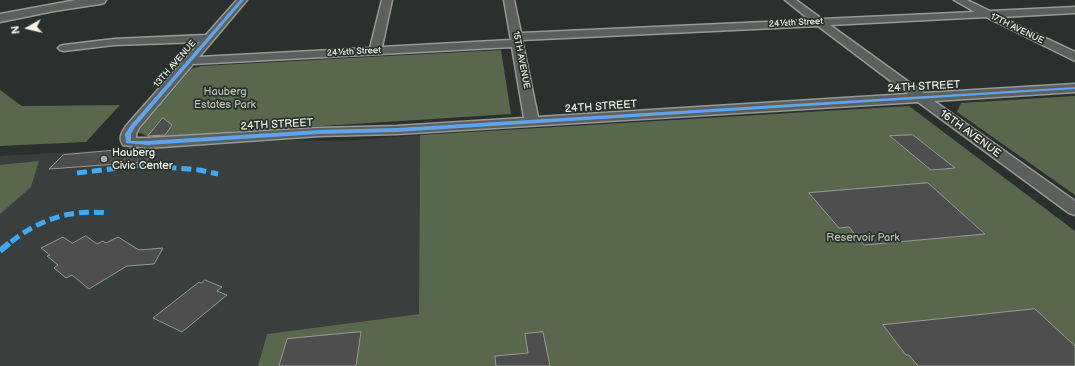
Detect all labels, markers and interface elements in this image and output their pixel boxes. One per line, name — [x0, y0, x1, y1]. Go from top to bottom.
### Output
north arrow — [8, 8, 48, 48]
street label: 17TH AVENUE — [989, 11, 1045, 47]
street label: 24½th Street — [769, 16, 823, 30]
text: N — [9, 25, 23, 35]
street label: 15TH AVENUE — [510, 30, 532, 90]
street label: 13TH AVENUE — [152, 38, 198, 90]
street label: 24½th Street — [327, 45, 381, 59]
street label: 24TH STREET — [887, 79, 961, 95]
park label: Hauberg Estates Park — [194, 85, 256, 111]
street label: 24TH STREET — [564, 98, 638, 116]
street label: 16TH AVENUE — [937, 107, 1003, 161]
street label: 24TH STREET — [240, 117, 314, 133]
place label: Hauberg Civic Center — [112, 146, 173, 172]
marker: Hauberg Civic Center — [99, 154, 109, 164]
park label: Reservoir Park — [826, 231, 900, 245]

